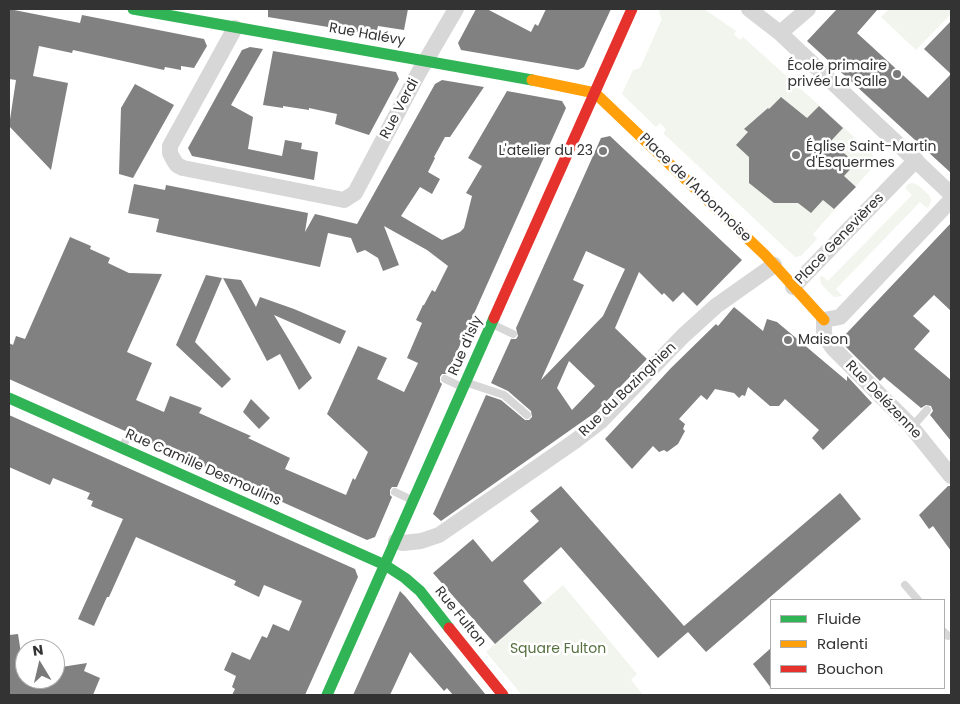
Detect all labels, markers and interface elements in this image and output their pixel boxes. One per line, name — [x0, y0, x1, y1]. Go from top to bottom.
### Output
street label: Rue Halévy — [328, 20, 406, 50]
place label: École primaire privée La Salle — [787, 58, 887, 90]
marker: École primaire privée La Salle — [891, 68, 903, 80]
street label: Rue Verdi — [377, 76, 423, 142]
street label: Place de l'Arbonnoise — [636, 130, 754, 246]
place label: Église Saint-Martin d'Esquermes — [806, 139, 936, 172]
place label: L'atelier du 23 — [499, 143, 593, 159]
marker: L'atelier du 23 — [597, 145, 609, 157]
marker: Église Saint-Martin d'Esquermes — [790, 149, 802, 161]
street label: Place Genevières — [792, 190, 888, 288]
street label: Rue d'Isly — [445, 314, 487, 378]
place label: Maison — [798, 332, 848, 348]
marker: Maison — [782, 334, 794, 346]
street label: Rue du Bazinghien — [576, 339, 680, 441]
street label: Rue Delézenne — [841, 357, 925, 443]
street label: Rue Camille Desmoulins — [123, 426, 283, 510]
street label: Rue Fulton — [431, 584, 489, 650]
legend — [770, 599, 945, 689]
text: Fluide — [817, 608, 861, 629]
text: Ralenti — [817, 633, 868, 654]
north arrow — [15, 639, 65, 689]
text: N — [31, 639, 45, 661]
park label: Square Fulton — [510, 641, 606, 657]
text: Bouchon — [817, 658, 883, 679]

